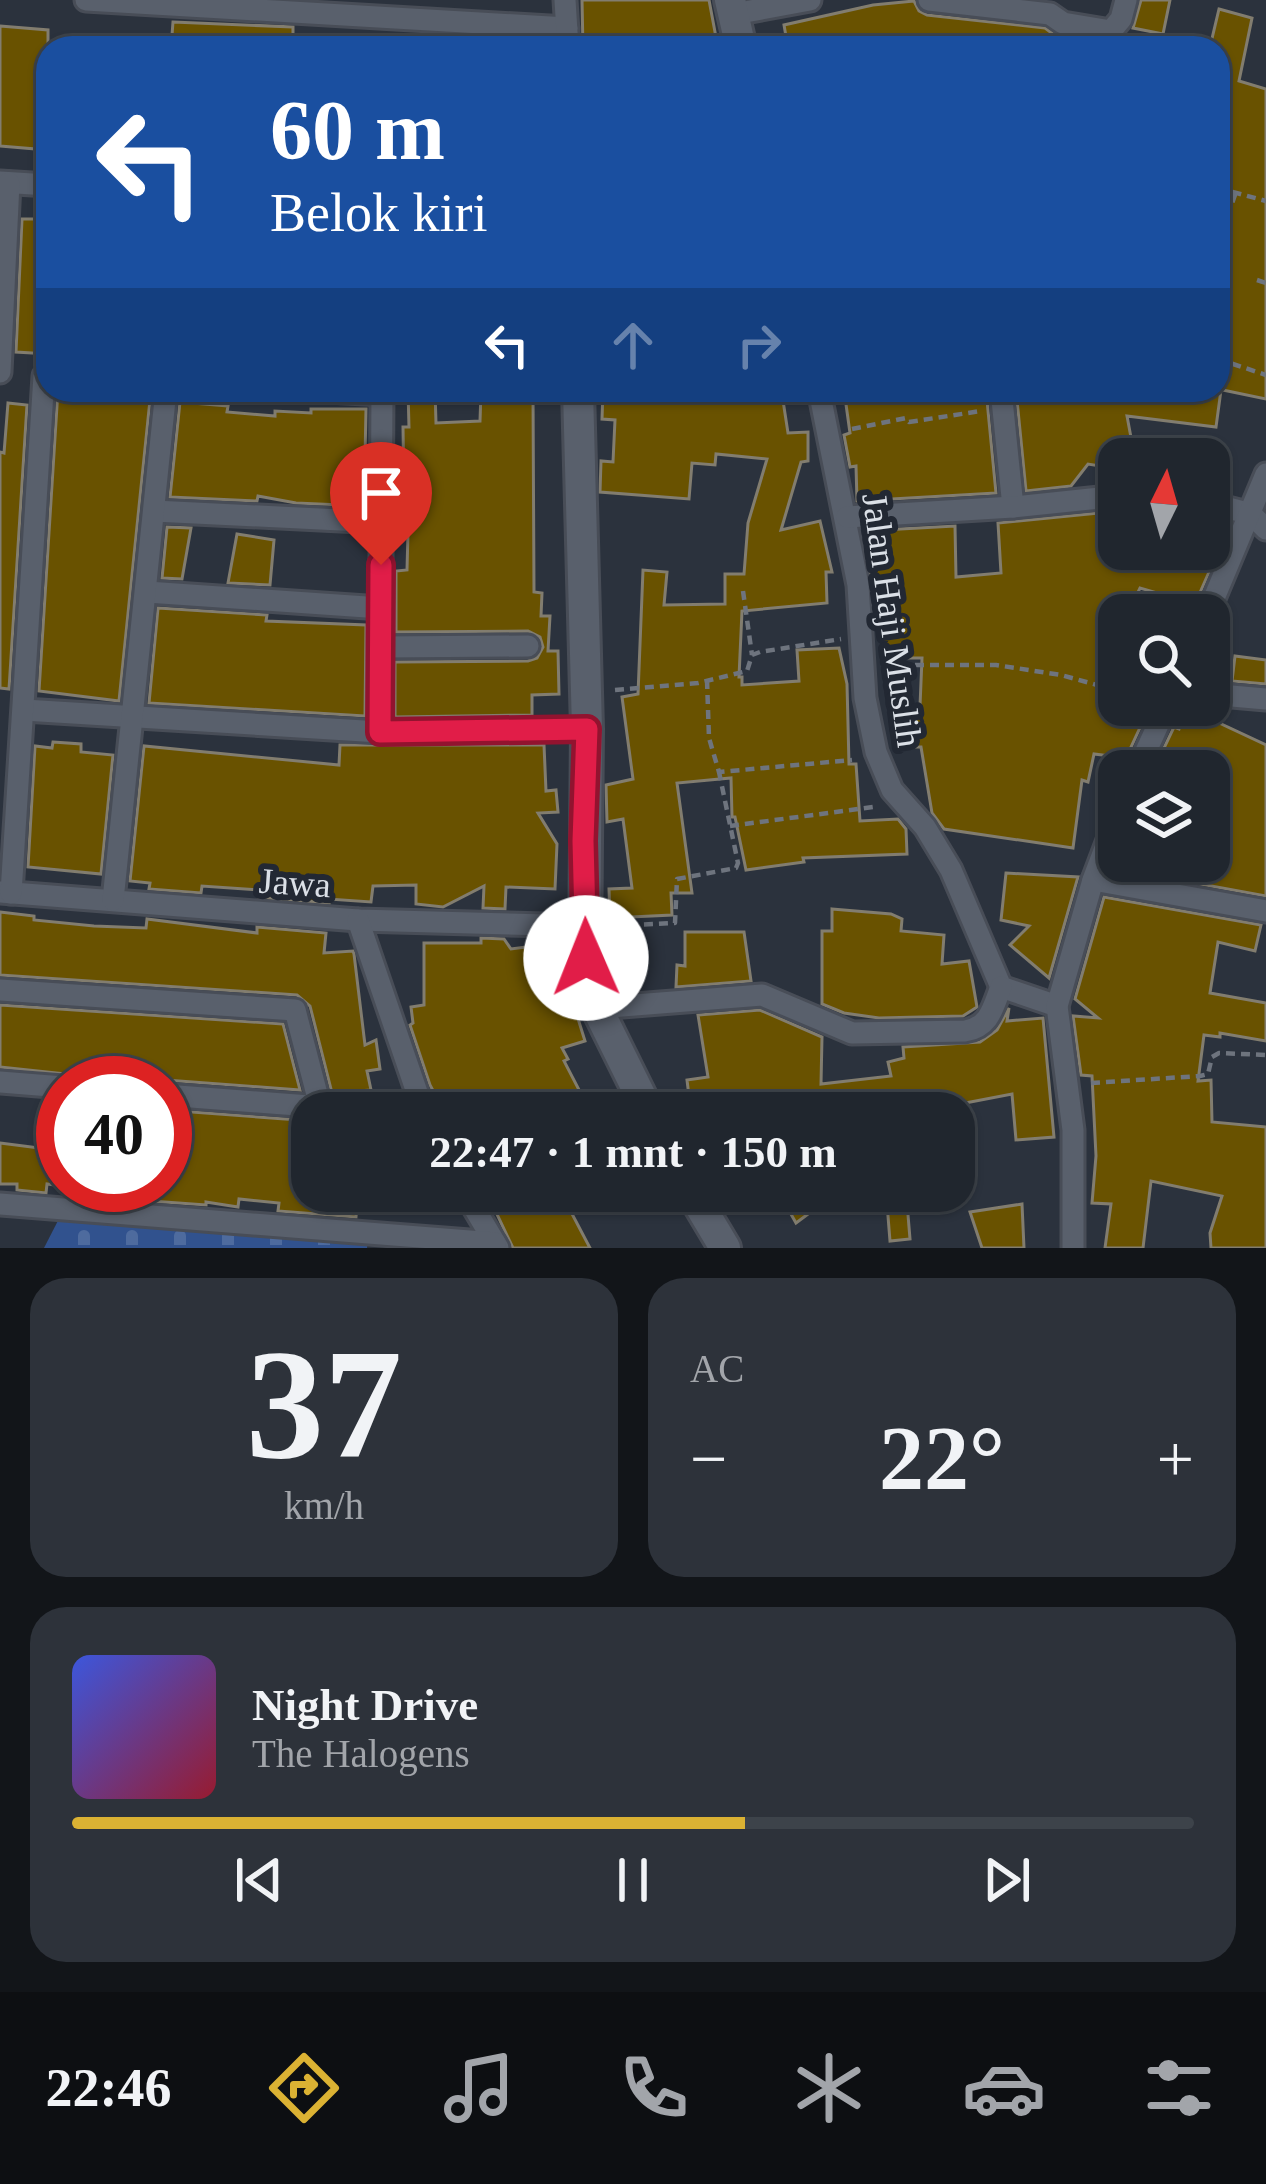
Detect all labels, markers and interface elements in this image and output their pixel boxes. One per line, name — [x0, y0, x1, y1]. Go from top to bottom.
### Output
icon: left — [72, 84, 228, 240]
text: 60 m — [270, 84, 445, 177]
text: Belok kiri — [270, 183, 487, 243]
icon: left — [474, 312, 540, 378]
icon: ahead — [600, 312, 666, 378]
icon: right — [726, 312, 792, 378]
north arrow — [1098, 438, 1230, 570]
map controls — [1098, 438, 1230, 882]
pin — [330, 442, 432, 565]
icon: arrive — [348, 460, 414, 526]
street label: Jalan Haji Muslih — [854, 491, 930, 750]
button: search — [1098, 594, 1230, 726]
button: layers — [1098, 750, 1230, 882]
street label: Jawa — [258, 861, 332, 905]
position arrow — [523, 895, 649, 1021]
speed limit sign: 40 — [36, 1056, 192, 1212]
text: 22:47 · 1 mnt · 150 m — [429, 1127, 837, 1177]
text: 37 — [246, 1318, 402, 1491]
text: AC — [690, 1347, 744, 1390]
text: 22° — [879, 1409, 1005, 1508]
text: − — [690, 1422, 727, 1495]
text: + — [1157, 1422, 1194, 1495]
text: km/h — [284, 1484, 364, 1527]
text: Night Drive — [252, 1680, 478, 1730]
text: The Halogens — [252, 1732, 470, 1775]
icon: previous — [226, 1847, 292, 1913]
icon: pause — [600, 1847, 666, 1913]
icon: next — [974, 1847, 1040, 1913]
icon: directions — [262, 2046, 346, 2130]
icon: music — [437, 2046, 521, 2130]
icon: phone — [612, 2046, 696, 2130]
icon: climate — [787, 2046, 871, 2130]
icon: car — [962, 2046, 1046, 2130]
icon: filters — [1137, 2046, 1221, 2130]
text: 22:46 — [45, 2058, 171, 2118]

